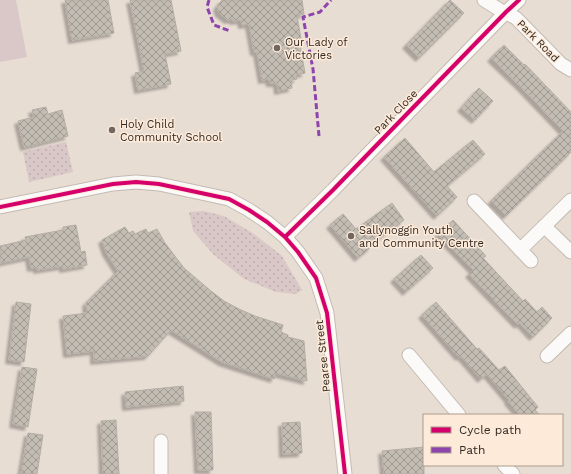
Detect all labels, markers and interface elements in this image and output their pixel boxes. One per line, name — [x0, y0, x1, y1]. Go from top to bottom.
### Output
street label: Park Road — [514, 17, 562, 65]
place label: Our Lady of Victories — [285, 36, 348, 62]
marker: Our Lady of Victories — [272, 43, 282, 53]
street label: Park Close — [372, 87, 420, 137]
place label: Holy Child Community School — [120, 118, 223, 144]
marker: Holy Child Community School — [107, 125, 117, 135]
place label: Sallynoggin Youth and Community Centre — [359, 224, 484, 250]
marker: Sallynoggin Youth and Community Centre — [346, 231, 356, 241]
street label: Pearse Street — [313, 319, 333, 393]
legend — [423, 414, 563, 466]
text: Cycle path — [459, 423, 521, 437]
text: Path — [459, 443, 485, 457]

